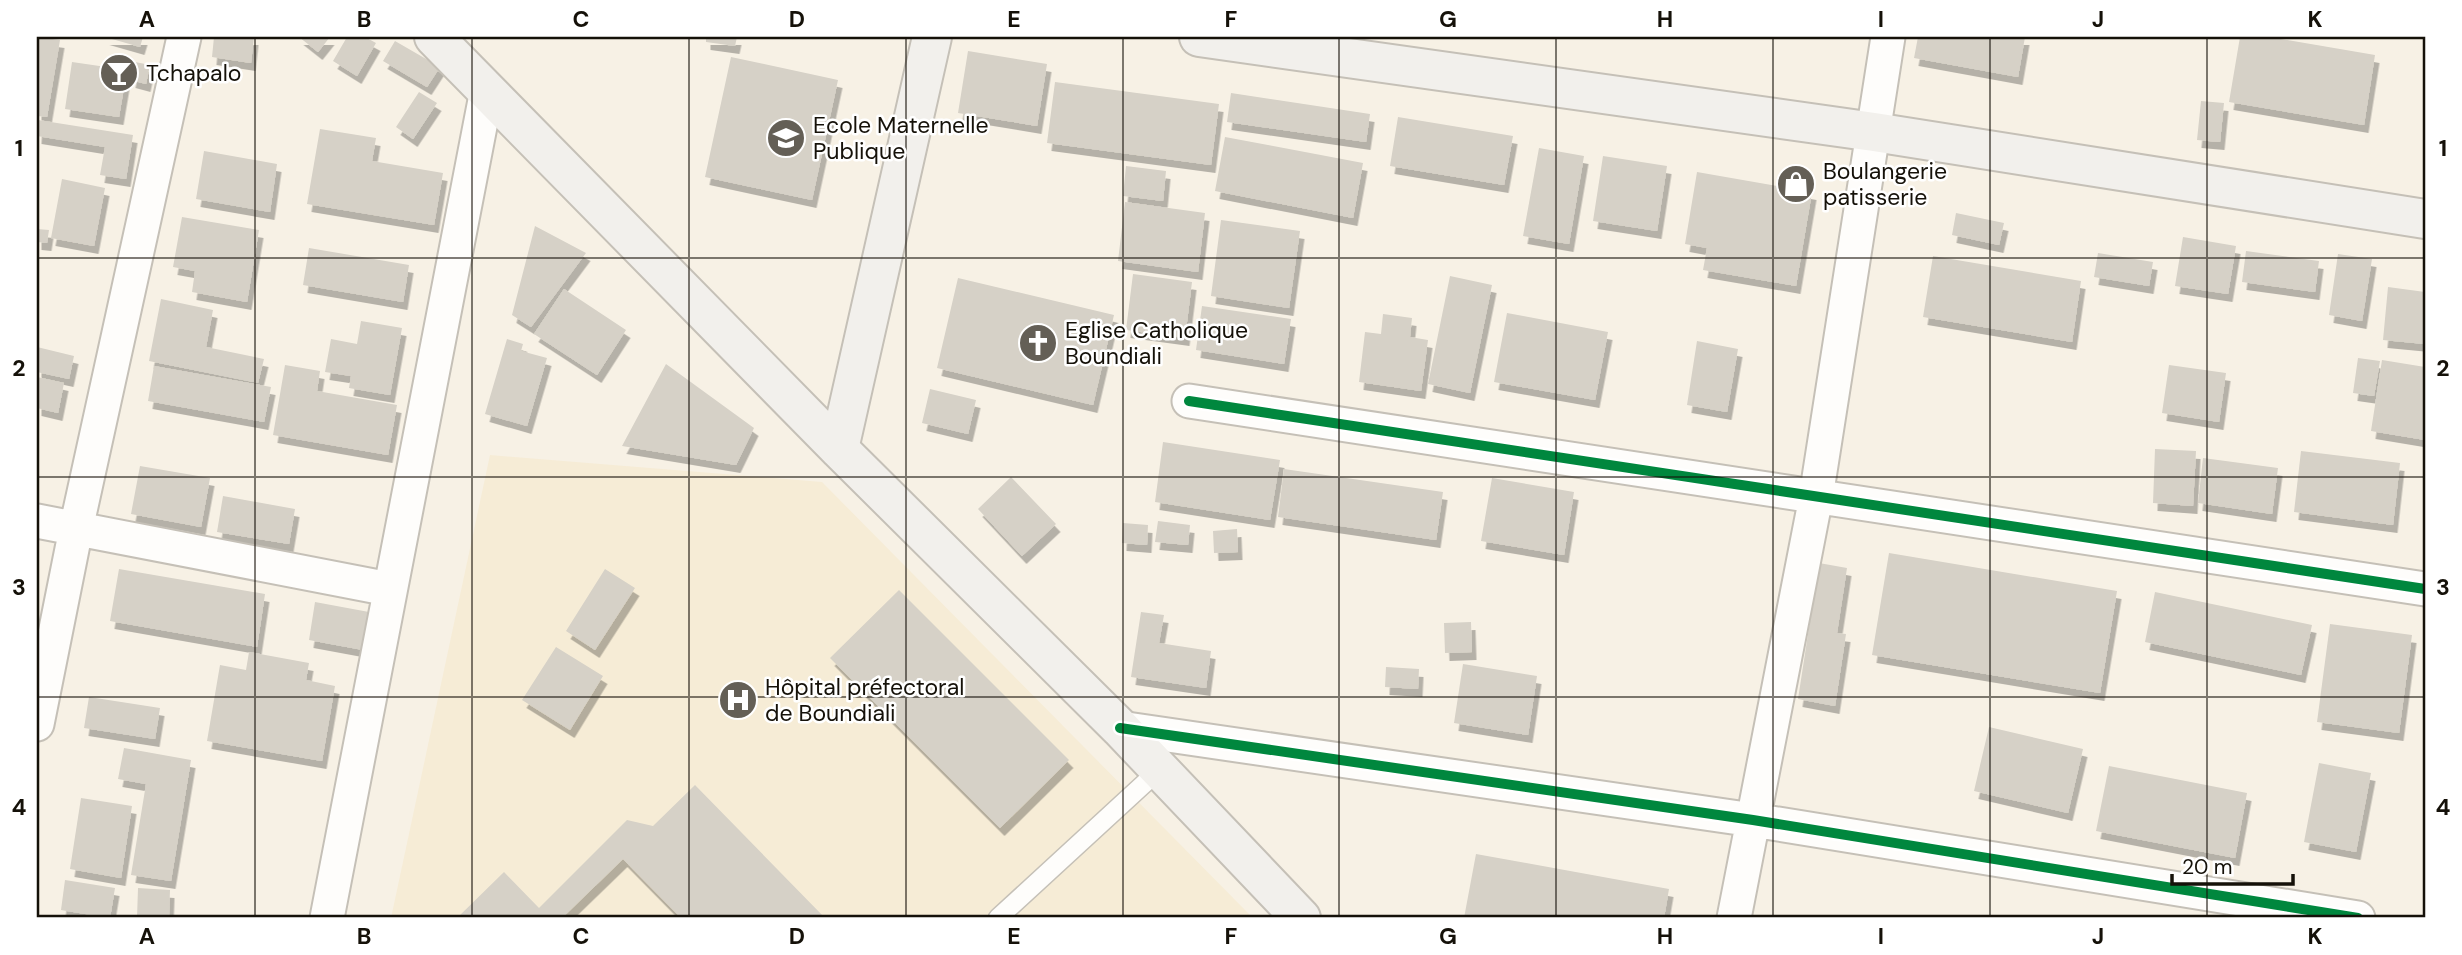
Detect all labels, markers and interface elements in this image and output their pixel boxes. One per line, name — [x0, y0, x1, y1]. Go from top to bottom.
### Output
text: A — [139, 4, 155, 34]
text: B — [357, 4, 371, 34]
text: C — [573, 4, 589, 34]
text: D — [789, 4, 805, 34]
text: E — [1007, 4, 1021, 34]
text: F — [1225, 4, 1238, 34]
text: G — [1439, 4, 1457, 34]
text: H — [1657, 4, 1673, 34]
text: I — [1878, 4, 1884, 34]
text: J — [2092, 4, 2104, 34]
text: K — [2307, 4, 2323, 34]
bar icon: Tchapalo — [98, 52, 140, 94]
place label: Tchapalo — [146, 58, 241, 88]
place label: Ecole Maternelle Publique — [813, 110, 989, 166]
school or university icon: Ecole Maternelle Publique — [765, 117, 807, 159]
text: 1 — [15, 133, 23, 163]
text: 1 — [2439, 133, 2447, 163]
place label: Boulangerie patisserie — [1823, 156, 1947, 212]
shop icon: Boulangerie patisserie — [1775, 163, 1817, 205]
place label: Eglise Catholique Boundiali — [1065, 315, 1248, 371]
church icon: Eglise Catholique Boundiali — [1017, 322, 1059, 364]
text: 2 — [12, 353, 26, 383]
text: 2 — [2436, 353, 2450, 383]
text: 3 — [12, 572, 26, 602]
text: 3 — [2436, 572, 2450, 602]
place label: Hôpital préfectoral de Boundiali — [765, 672, 964, 728]
hospital icon: Hôpital préfectoral de Boundiali — [717, 679, 759, 721]
text: 4 — [12, 792, 27, 822]
text: 4 — [2436, 792, 2451, 822]
scale bar — [2172, 843, 2292, 887]
text: 20 m — [2182, 853, 2233, 881]
text: A — [139, 921, 155, 951]
text: B — [357, 921, 371, 951]
text: C — [573, 921, 589, 951]
text: D — [789, 921, 805, 951]
text: E — [1007, 921, 1021, 951]
text: F — [1225, 921, 1238, 951]
text: G — [1439, 921, 1457, 951]
text: H — [1657, 921, 1673, 951]
text: I — [1878, 921, 1884, 951]
text: J — [2092, 921, 2104, 951]
text: K — [2307, 921, 2323, 951]

